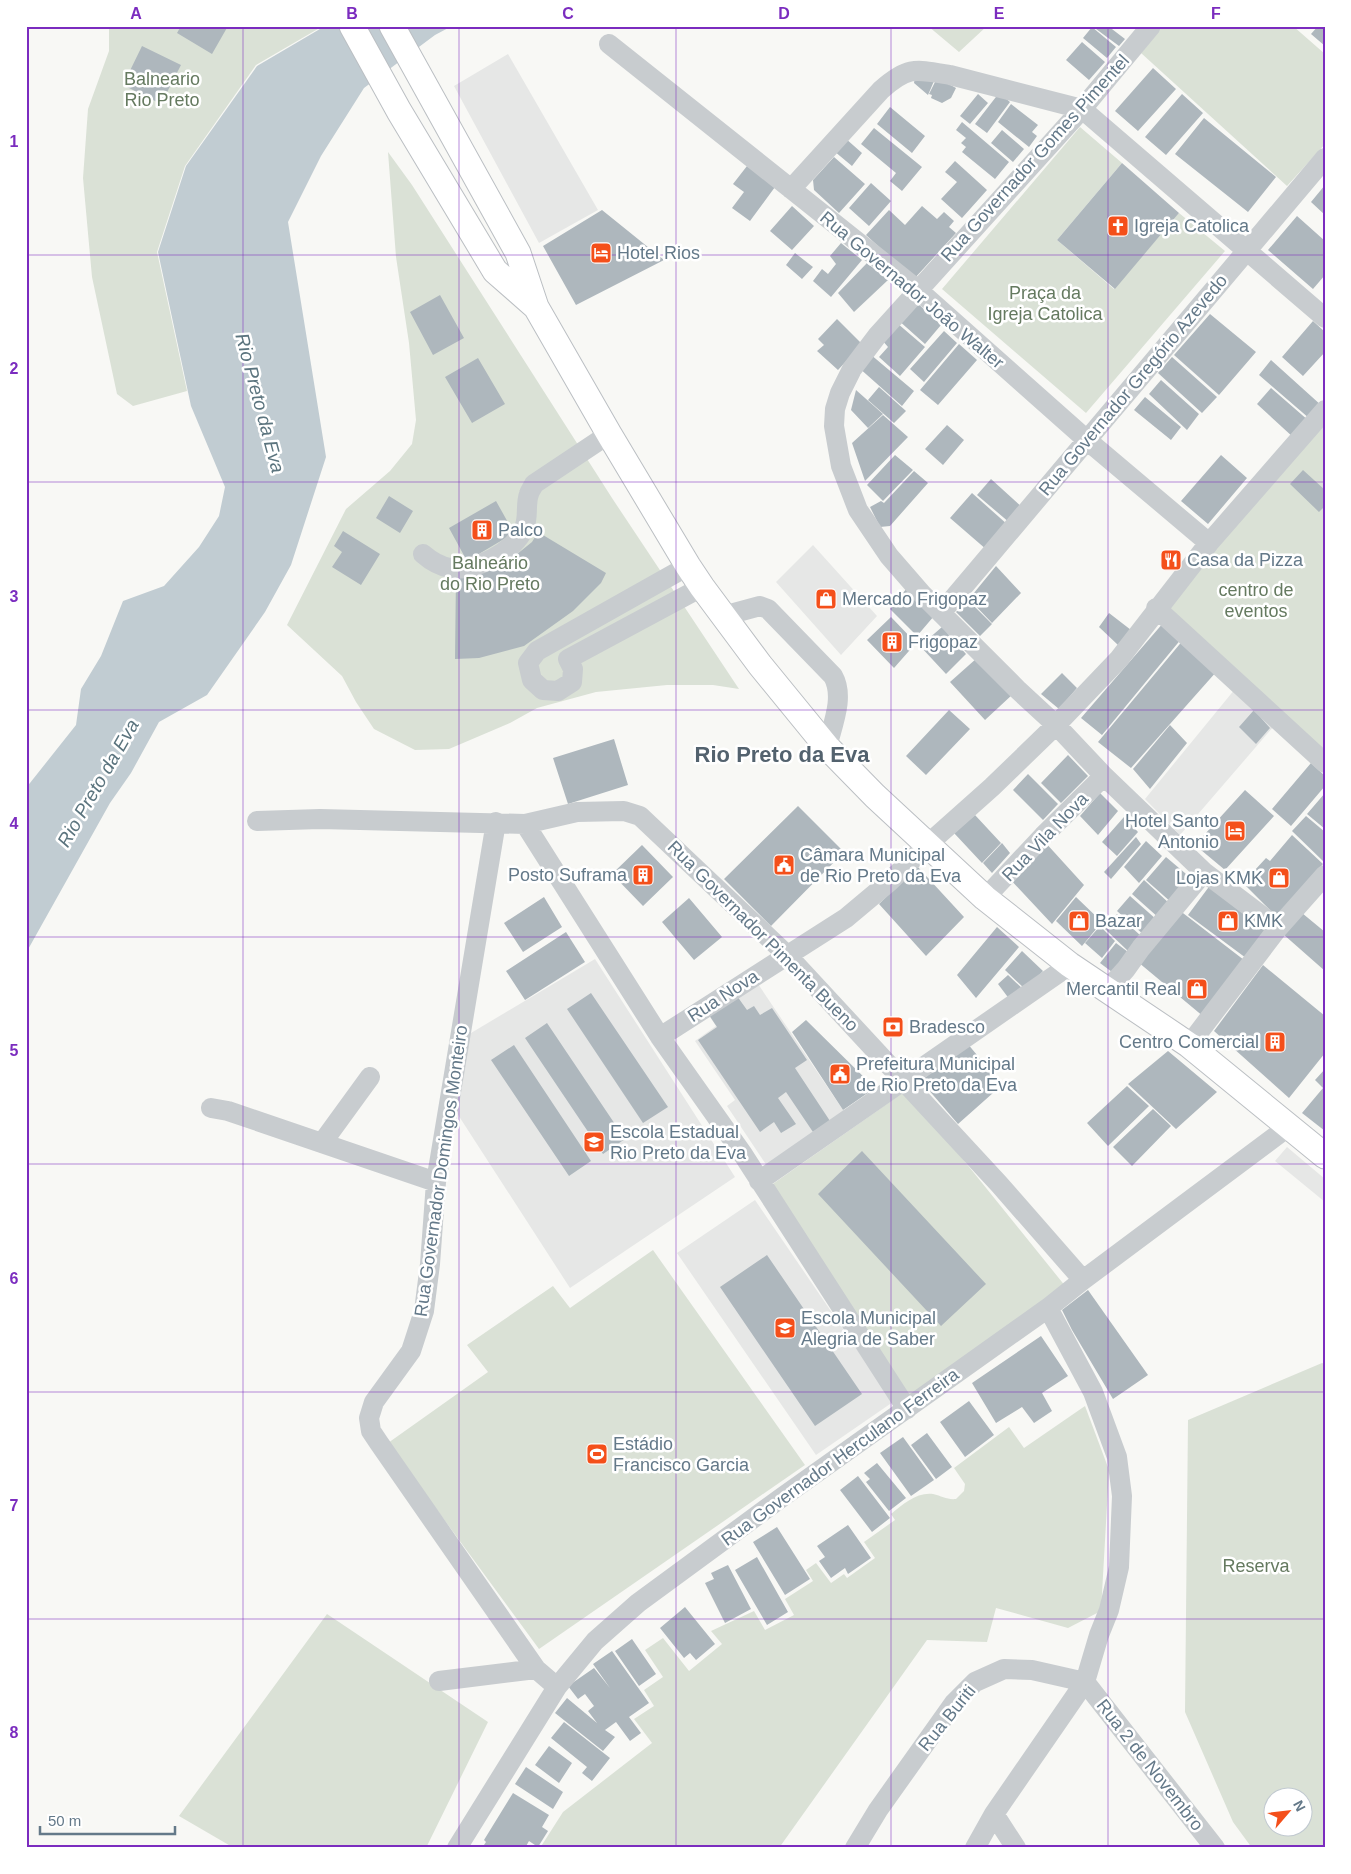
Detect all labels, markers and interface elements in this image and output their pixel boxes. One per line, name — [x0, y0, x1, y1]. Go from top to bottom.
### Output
text: A — [130, 5, 142, 22]
text: B — [346, 5, 358, 22]
text: C — [562, 5, 574, 22]
text: D — [778, 5, 790, 22]
text: E — [994, 5, 1005, 22]
text: F — [1211, 5, 1221, 22]
street label: Rua Governador Gomes Pimentel — [937, 51, 1133, 265]
park label: Balneario Rio Preto — [124, 69, 200, 110]
text: 1 — [10, 133, 19, 150]
street label: Rua Governador João Walter — [816, 207, 1008, 373]
church icon: Igreja Catolica — [1106, 214, 1130, 238]
place label: Igreja Catolica — [1134, 216, 1250, 236]
hotel icon: Hotel Rios — [589, 241, 613, 265]
place label: Hotel Rios — [617, 243, 700, 263]
street label: Rua Governador Gregório Azevedo — [1035, 270, 1231, 500]
park label: Praça da Igreja Catolica — [987, 283, 1104, 324]
water label: Rio Preto da Eva — [231, 331, 289, 475]
text: 2 — [10, 360, 19, 377]
building icon: Palco — [470, 518, 494, 542]
place label: Palco — [498, 520, 543, 540]
restaurant icon: Casa da Pizza — [1159, 548, 1183, 572]
place label: Casa da Pizza — [1187, 550, 1304, 570]
park label: Balneário do Rio Preto — [440, 553, 540, 594]
park label: centro de eventos — [1218, 580, 1294, 621]
shop icon: Mercado Frigopaz — [814, 587, 838, 611]
text: 3 — [10, 588, 19, 605]
place label: Mercado Frigopaz — [842, 589, 987, 609]
building icon: Frigopaz — [880, 630, 904, 654]
place label: Frigopaz — [908, 632, 978, 652]
water label: Rio Preto da Eva — [53, 716, 143, 850]
district label: Rio Preto da Eva — [695, 742, 870, 767]
street label: Rua Vila Nova — [998, 788, 1093, 885]
place label: Hotel Santo Antonio — [1125, 811, 1219, 852]
text: 4 — [10, 815, 19, 832]
hotel icon: Hotel Santo Antonio — [1223, 819, 1247, 843]
street label: Rua Governador Pimenta Bueno — [664, 837, 862, 1035]
place label: Câmara Municipal de Rio Preto da Eva — [800, 845, 962, 886]
public building icon: Câmara Municipal de Rio Preto da Eva — [772, 853, 796, 877]
building icon: Posto Suframa — [631, 863, 655, 887]
place label: Posto Suframa — [508, 865, 628, 885]
shop icon: Lojas KMK — [1267, 866, 1291, 890]
place label: Lojas KMK — [1176, 868, 1263, 888]
shop icon: Bazar — [1067, 909, 1091, 933]
shop icon: KMK — [1216, 909, 1240, 933]
place label: Bazar — [1095, 911, 1142, 931]
place label: KMK — [1244, 911, 1283, 931]
street label: Rua Nova — [684, 965, 763, 1026]
shop icon: Mercantil Real — [1185, 977, 1209, 1001]
place label: Mercantil Real — [1066, 979, 1181, 999]
bank icon: Bradesco — [881, 1015, 905, 1039]
place label: Bradesco — [909, 1017, 985, 1037]
street label: Rua Governador Domingos Monteiro — [411, 1024, 471, 1318]
building icon: Centro Comercial — [1263, 1030, 1287, 1054]
place label: Centro Comercial — [1119, 1032, 1259, 1052]
text: 5 — [10, 1042, 19, 1059]
place label: Prefeitura Municipal de Rio Preto da Eva — [856, 1054, 1018, 1095]
public building icon: Prefeitura Municipal de Rio Preto da Eva — [828, 1062, 852, 1086]
place label: Escola Estadual Rio Preto da Eva — [610, 1122, 747, 1163]
school or university icon: Escola Estadual Rio Preto da Eva — [582, 1130, 606, 1154]
text: 6 — [10, 1270, 19, 1287]
place label: Escola Municipal Alegria de Saber — [801, 1308, 936, 1349]
school or university icon: Escola Municipal Alegria de Saber — [773, 1316, 797, 1340]
street label: Rua Governador Herculano Ferreira — [718, 1364, 963, 1550]
place label: Estádio Francisco Garcia — [613, 1434, 750, 1475]
sports icon: Estádio Francisco Garcia — [585, 1442, 609, 1466]
text: 7 — [10, 1497, 19, 1514]
park label: Reserva — [1222, 1556, 1290, 1576]
street label: Rua Buriti — [914, 1681, 980, 1755]
street label: Rua 2 de Novembro — [1093, 1695, 1207, 1835]
text: 8 — [10, 1724, 19, 1741]
north arrow — [1264, 1786, 1314, 1836]
text: N — [1290, 1798, 1309, 1814]
scale bar — [40, 1804, 175, 1836]
text: 50 m — [48, 1812, 81, 1829]

